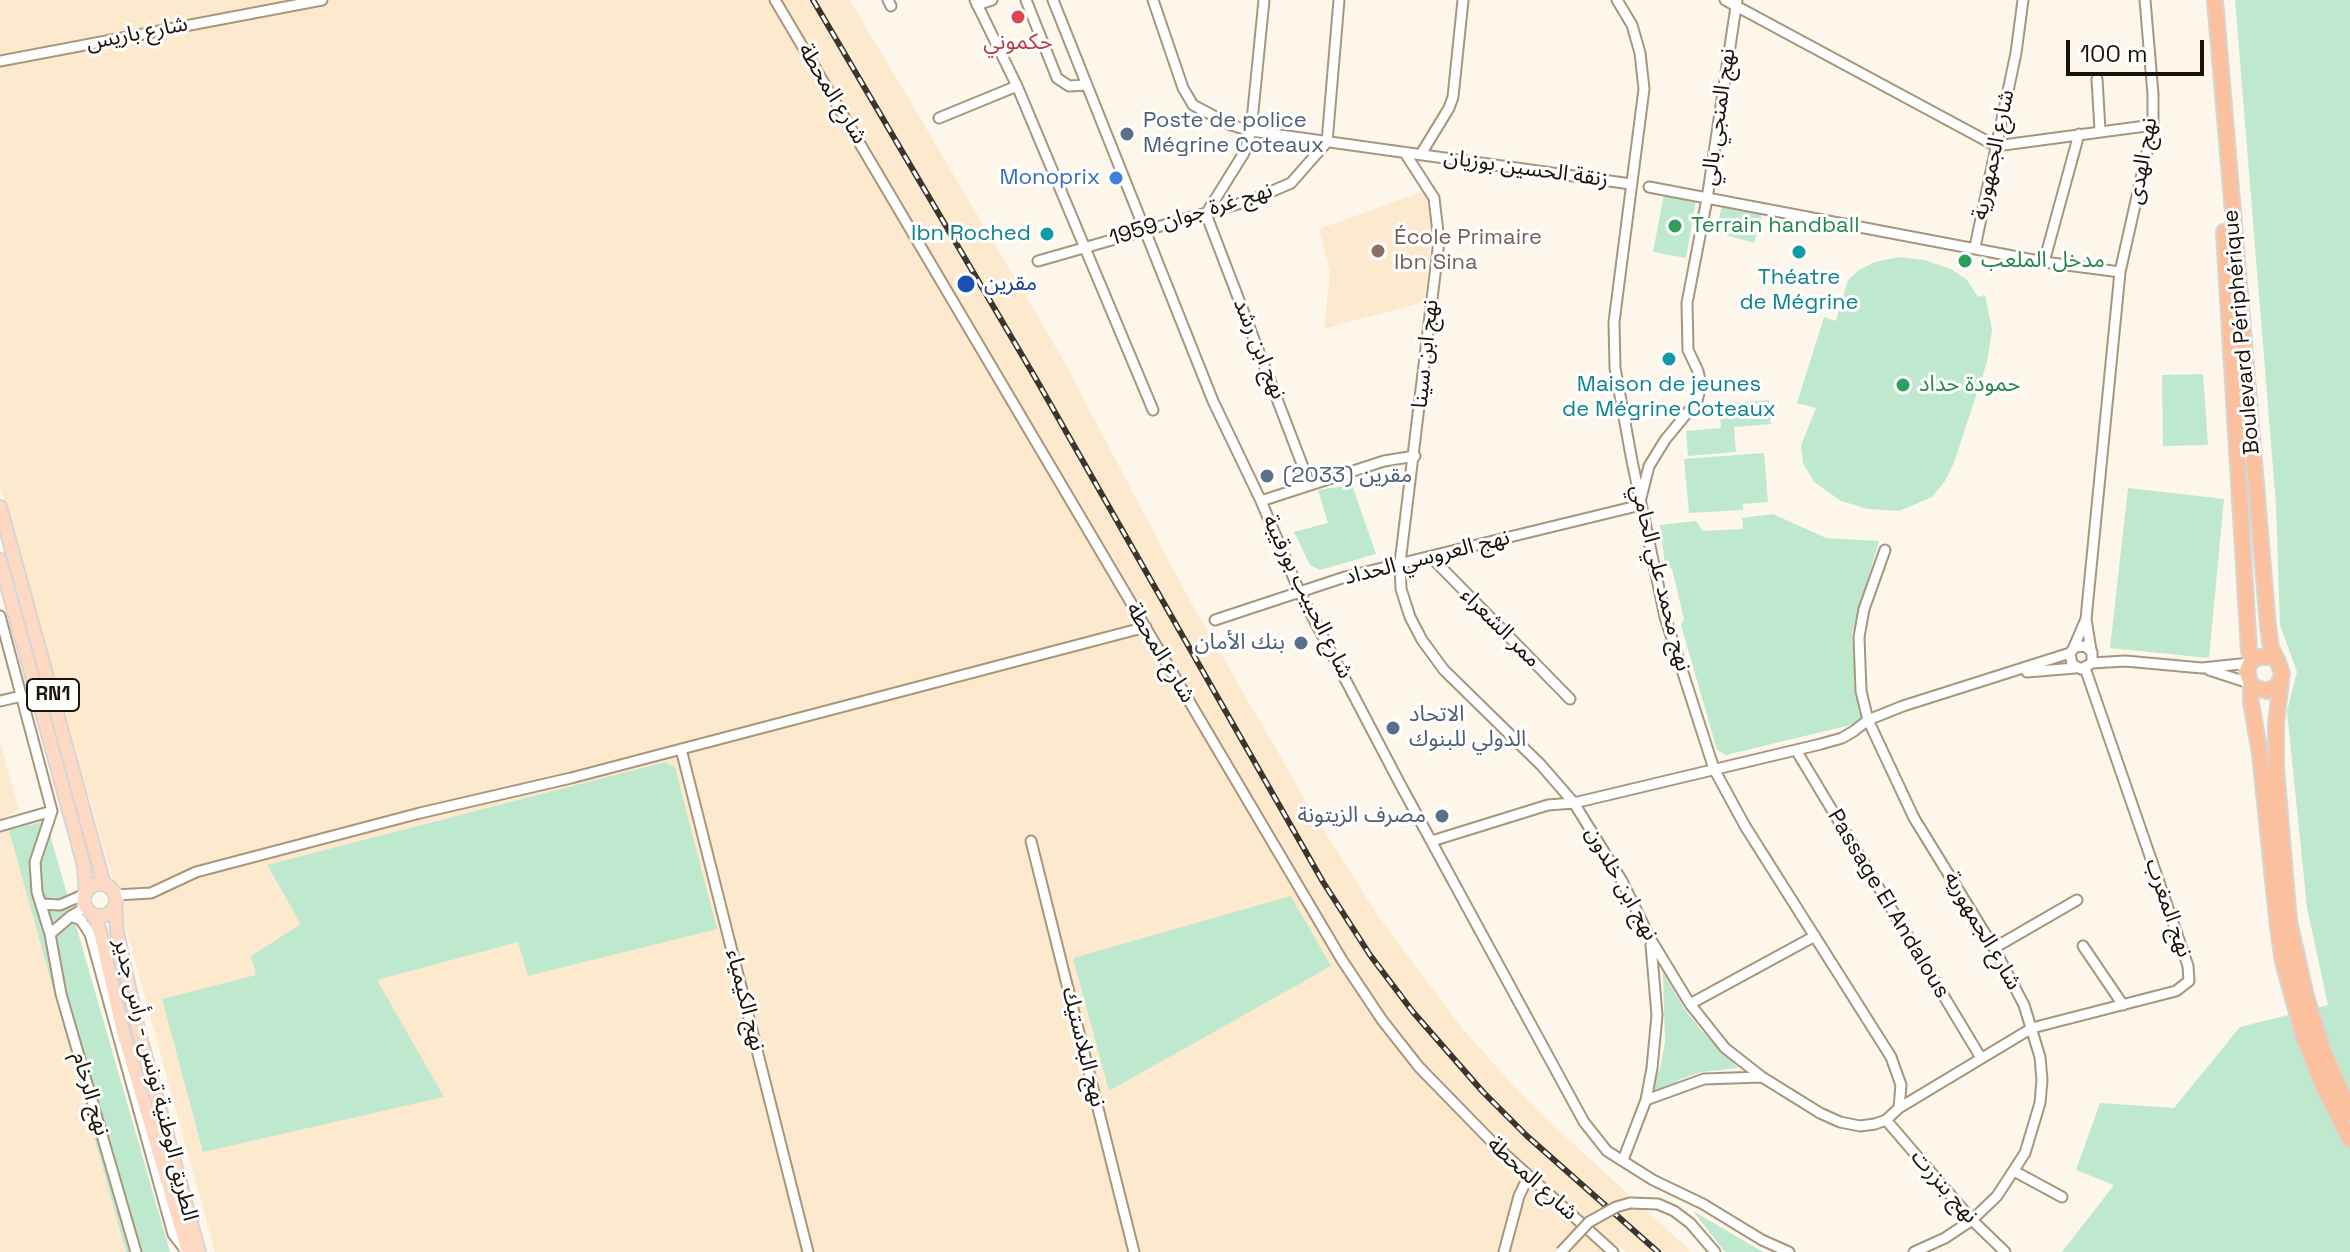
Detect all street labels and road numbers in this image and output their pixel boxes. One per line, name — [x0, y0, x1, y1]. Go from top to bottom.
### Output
street label: شارع باريس — [84, 11, 190, 57]
street label: شارع المحطة — [792, 39, 872, 149]
street label: نهج المنجي بالي — [1696, 47, 1742, 187]
street label: شارع الجمهورية — [1967, 87, 2021, 223]
street label: نهج الهدى — [2122, 116, 2164, 206]
street label: زنقة الحسين بوزيان — [1442, 144, 1610, 194]
street label: نهج غرة جوان 1959 — [1106, 178, 1276, 252]
street label: Boulevard Périphérique — [2218, 208, 2266, 456]
street label: نهج ابن رشد — [1227, 295, 1291, 403]
street label: نهج ابن سينا — [1407, 298, 1445, 410]
street label: نهج محمد علي الحامي — [1624, 482, 1696, 674]
street label: شارع الحبيب بورقيبة — [1256, 511, 1358, 683]
street label: نهج العروسي الحداد — [1342, 525, 1512, 591]
street label: ممر الشعراء — [1455, 583, 1545, 673]
street label: شارع المحطة — [1120, 598, 1200, 708]
road number: RN1 — [27, 679, 79, 711]
street label: Passage El Andalous — [1821, 805, 1955, 1003]
street label: نهج ابن خلدون — [1579, 822, 1663, 946]
street label: نهج المغرب — [2139, 855, 2197, 961]
street label: شارع الجمهورية — [1937, 867, 2027, 995]
street label: الطريق الوطنية تونس - رأس جدير — [107, 936, 203, 1224]
street label: نهج الكيمياء — [720, 946, 770, 1054]
street label: نهج البلاستيك — [1055, 984, 1111, 1110]
street label: نهج الرخام — [65, 1049, 115, 1139]
street label: شارع المحطة — [1481, 1132, 1583, 1226]
street label: نهج بنزرت — [1905, 1145, 1983, 1229]

